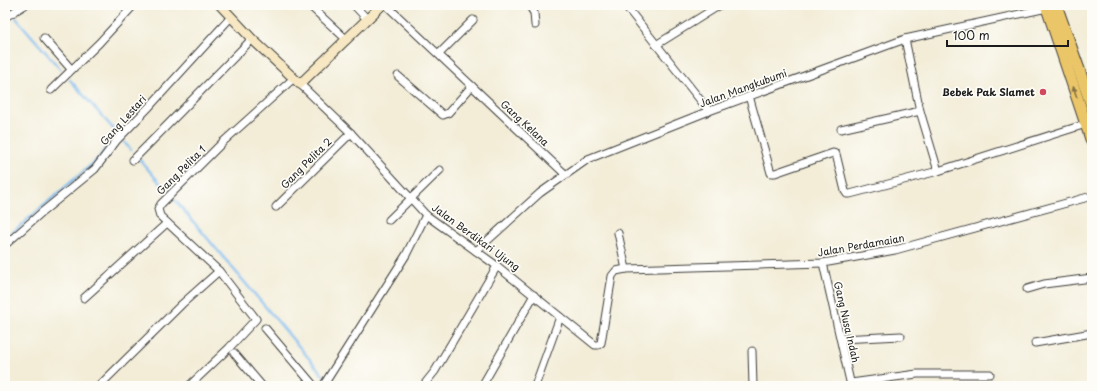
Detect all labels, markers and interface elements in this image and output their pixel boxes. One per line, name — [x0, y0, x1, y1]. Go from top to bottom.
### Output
scale bar — [947, 22, 1068, 48]
text: 100 m — [953, 26, 990, 44]
street label: Jalan Mangkubumi — [697, 65, 789, 110]
place label: Bebek Pak Slamet — [942, 84, 1035, 99]
one-way arrow — [1072, 85, 1078, 97]
marker: Bebek Pak Slamet — [1038, 87, 1048, 97]
street label: Gang Lestari — [96, 91, 149, 148]
street label: Gang Kelana — [498, 96, 553, 150]
street label: Gang Pelita 2 — [277, 134, 335, 192]
street label: Gang Pelita 1 — [153, 142, 209, 198]
street label: Jalan Berdikari Ujung — [429, 199, 524, 274]
street label: Jalan Perdamaian — [816, 229, 906, 260]
street label: Gang Nusa Indah — [831, 280, 864, 364]

